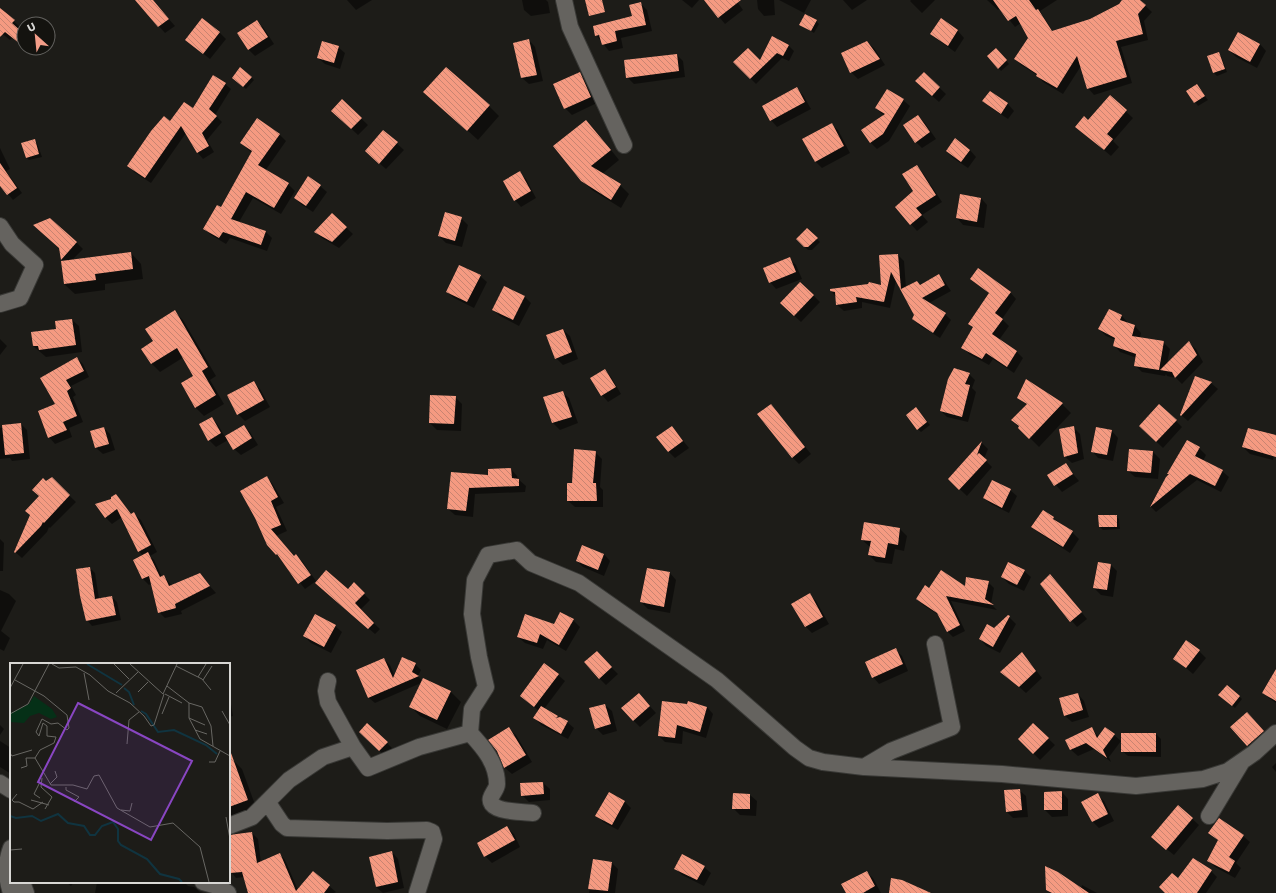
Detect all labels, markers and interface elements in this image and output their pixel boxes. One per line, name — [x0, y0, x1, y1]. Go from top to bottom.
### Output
north arrow — [16, 16, 56, 56]
text: U — [24, 18, 39, 36]
inset map — [10, 663, 230, 883]

